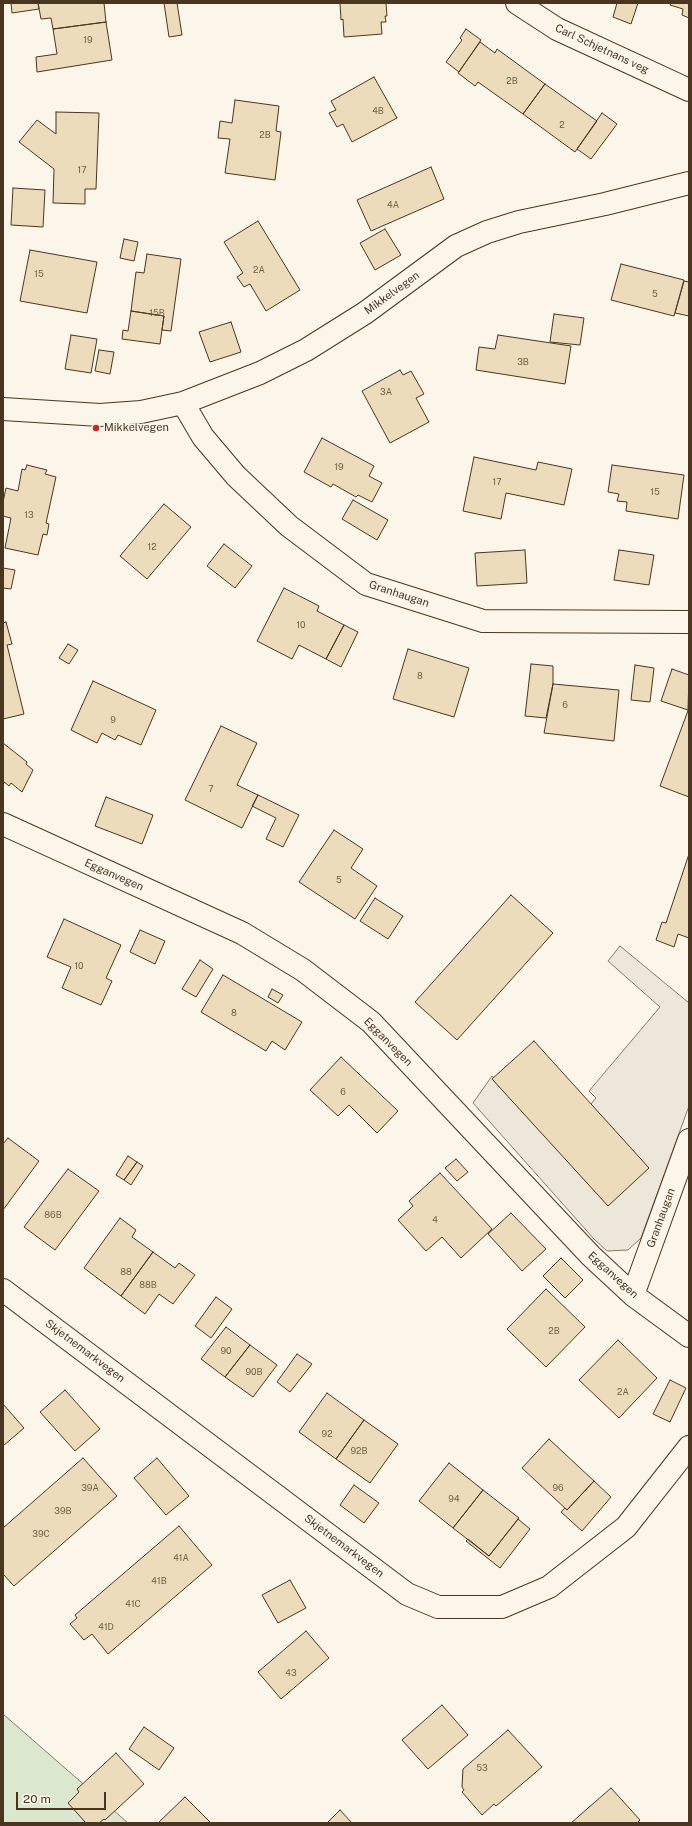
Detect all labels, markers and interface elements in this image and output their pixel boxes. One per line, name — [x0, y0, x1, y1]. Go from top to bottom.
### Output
street label: Carl Schjetnans veg — [553, 21, 651, 77]
house number: 19 — [83, 35, 93, 45]
house number: 2B — [506, 76, 518, 86]
house number: 4B — [372, 106, 384, 116]
house number: 2 — [559, 120, 565, 130]
house number: 2B — [259, 130, 271, 140]
house number: 17 — [77, 165, 87, 175]
house number: 4A — [387, 200, 399, 210]
house number: 2A — [253, 265, 265, 275]
house number: 15 — [34, 269, 44, 279]
street label: Mikkelvegen — [362, 269, 422, 317]
house number: 5 — [652, 289, 658, 299]
house number: 15B — [149, 308, 165, 318]
house number: 3B — [517, 357, 529, 367]
house number: 3A — [380, 387, 392, 397]
place label: Mikkelvegen — [104, 421, 169, 435]
marker: Mikkelvegen — [91, 423, 101, 433]
house number: 19 — [334, 462, 344, 472]
house number: 17 — [492, 477, 502, 487]
house number: 15 — [650, 487, 660, 497]
house number: 13 — [24, 510, 34, 520]
house number: 12 — [147, 542, 157, 552]
street label: Granhaugan — [367, 578, 431, 610]
house number: 10 — [296, 620, 306, 630]
house number: 8 — [417, 671, 423, 681]
house number: 6 — [562, 700, 568, 710]
house number: 9 — [110, 715, 116, 725]
house number: 7 — [208, 784, 214, 794]
street label: Egganvegen — [82, 856, 146, 894]
house number: 5 — [336, 875, 342, 885]
house number: 10 — [74, 961, 84, 971]
house number: 8 — [231, 1008, 237, 1018]
street label: Egganvegen — [361, 1015, 415, 1069]
house number: 6 — [340, 1087, 346, 1097]
street label: Granhaugan — [644, 1186, 678, 1250]
house number: 86B — [44, 1210, 62, 1220]
house number: 4 — [432, 1215, 438, 1225]
street label: Egganvegen — [585, 1249, 641, 1301]
house number: 88 — [120, 1267, 132, 1277]
house number: 88B — [139, 1280, 157, 1290]
street label: Skjetnemarkvegen — [43, 1317, 127, 1385]
house number: 2B — [548, 1326, 560, 1336]
house number: 90 — [220, 1346, 232, 1356]
house number: 90B — [245, 1367, 263, 1377]
house number: 2A — [617, 1387, 629, 1397]
house number: 92 — [322, 1429, 332, 1439]
house number: 92B — [350, 1446, 368, 1456]
house number: 39A — [81, 1483, 99, 1493]
house number: 96 — [552, 1483, 564, 1493]
house number: 94 — [448, 1494, 460, 1504]
house number: 39B — [54, 1506, 72, 1516]
street label: Skjetnemarkvegen — [302, 1512, 386, 1580]
house number: 39C — [32, 1529, 50, 1539]
house number: 41A — [173, 1553, 189, 1563]
house number: 41B — [151, 1576, 167, 1586]
house number: 41C — [125, 1599, 141, 1609]
house number: 41D — [98, 1622, 114, 1632]
house number: 43 — [285, 1668, 297, 1678]
house number: 53 — [476, 1763, 488, 1773]
scale bar — [18, 1784, 108, 1810]
text: 20 m — [23, 1792, 51, 1806]

